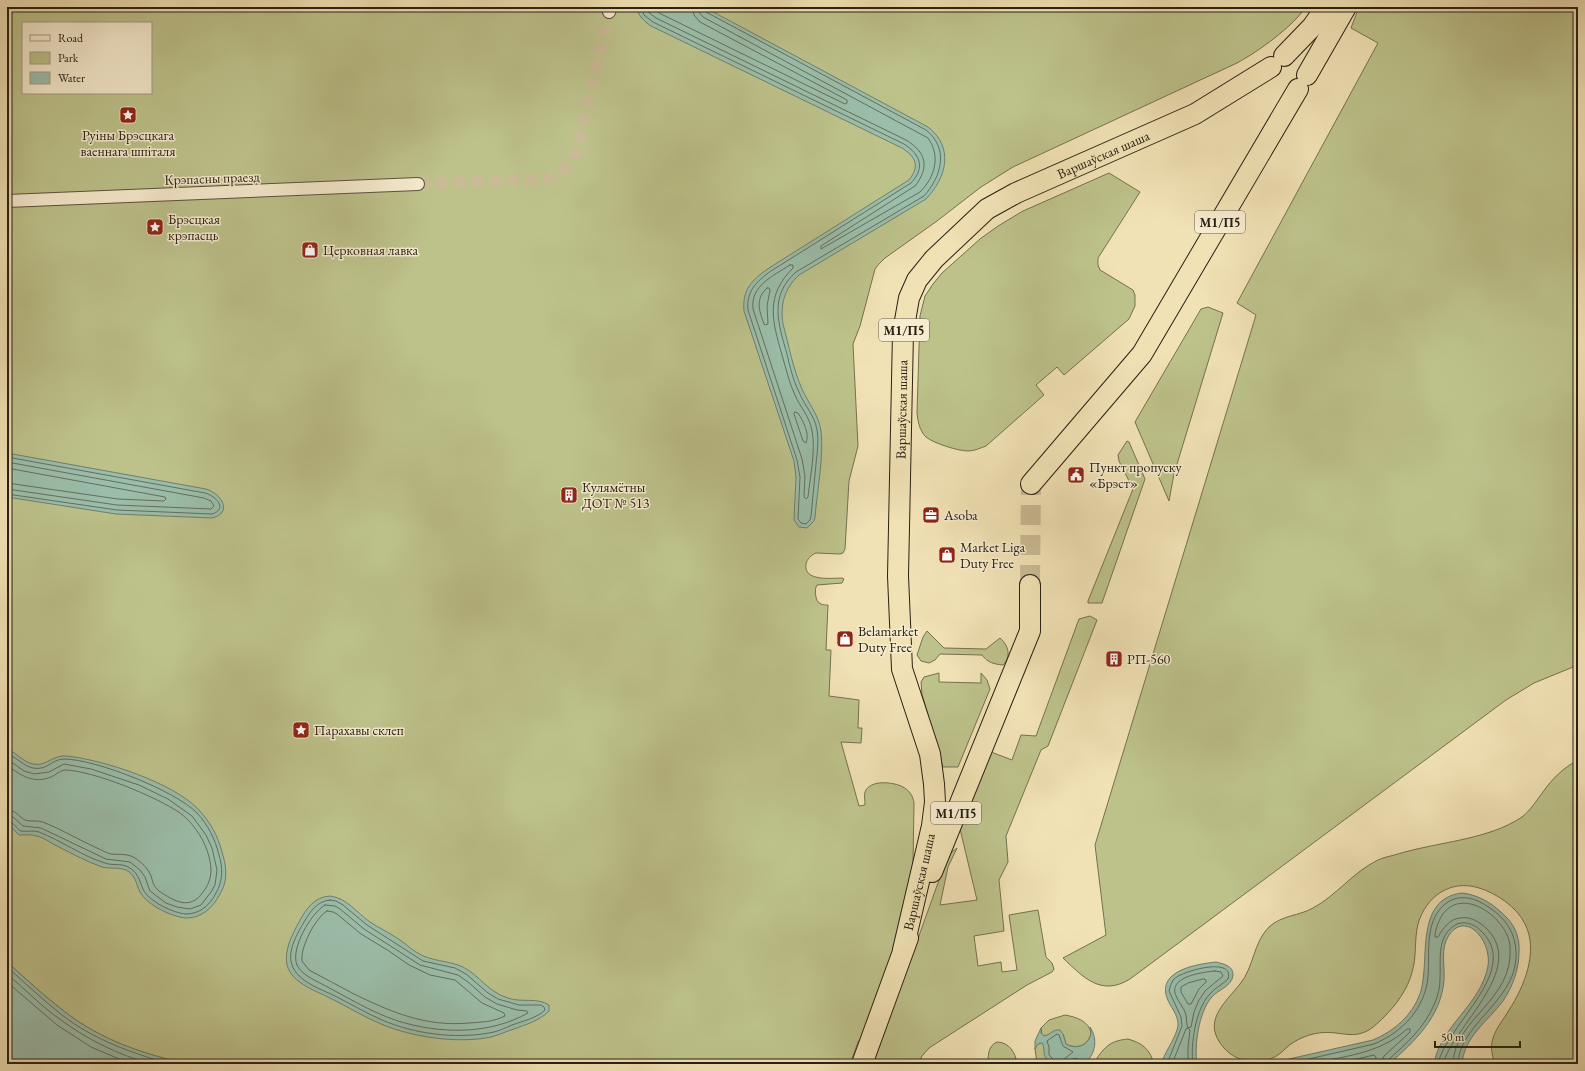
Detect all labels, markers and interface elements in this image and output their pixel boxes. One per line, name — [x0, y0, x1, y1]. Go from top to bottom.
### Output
legend — [22, 22, 152, 94]
text: Road — [58, 30, 84, 46]
text: Park — [58, 50, 79, 66]
text: Water — [58, 70, 85, 86]
place icon: Руіны Брэсцкага ваеннага шпіталя — [118, 105, 138, 125]
place label: Руіны Брэсцкага ваеннага шпіталя — [81, 126, 175, 160]
street label: Варшаўская шаша — [1054, 126, 1153, 183]
street label: Крэпасны праезд — [164, 167, 261, 189]
place label: Брэсцкая крэпасць — [168, 210, 220, 244]
road number: М1/П5 — [1195, 211, 1245, 233]
place icon: Брэсцкая крэпасць — [145, 217, 165, 237]
shop icon: Церковная лавка — [300, 240, 320, 260]
place label: Церковная лавка — [323, 241, 419, 259]
road number: М1/П5 — [879, 319, 929, 341]
street label: Варшаўская шаша — [891, 359, 911, 459]
place label: Пункт пропуску «Брэст» — [1089, 458, 1182, 492]
public building icon: Пункт пропуску «Брэст» — [1066, 465, 1086, 485]
place label: Кулямётны ДОТ № 513 — [582, 478, 650, 512]
building icon: Кулямётны ДОТ № 513 — [559, 485, 579, 505]
office icon: Asoba — [921, 505, 941, 525]
place label: Asoba — [943, 506, 978, 524]
place label: Market Liga Duty Free — [960, 538, 1026, 572]
shop icon: Market Liga Duty Free — [937, 545, 957, 565]
place label: Belamarket Duty Free — [858, 622, 919, 656]
shop icon: Belamarket Duty Free — [835, 629, 855, 649]
building icon: РП-560 — [1104, 649, 1124, 669]
place label: РП-560 — [1127, 650, 1171, 668]
place icon: Парахавы склеп — [291, 720, 311, 740]
place label: Парахавы склеп — [314, 721, 404, 739]
road number: М1/П5 — [931, 802, 981, 824]
street label: Варшаўская шаша — [899, 831, 939, 932]
scale bar — [1435, 1023, 1520, 1049]
text: 50 m — [1441, 1029, 1465, 1045]

